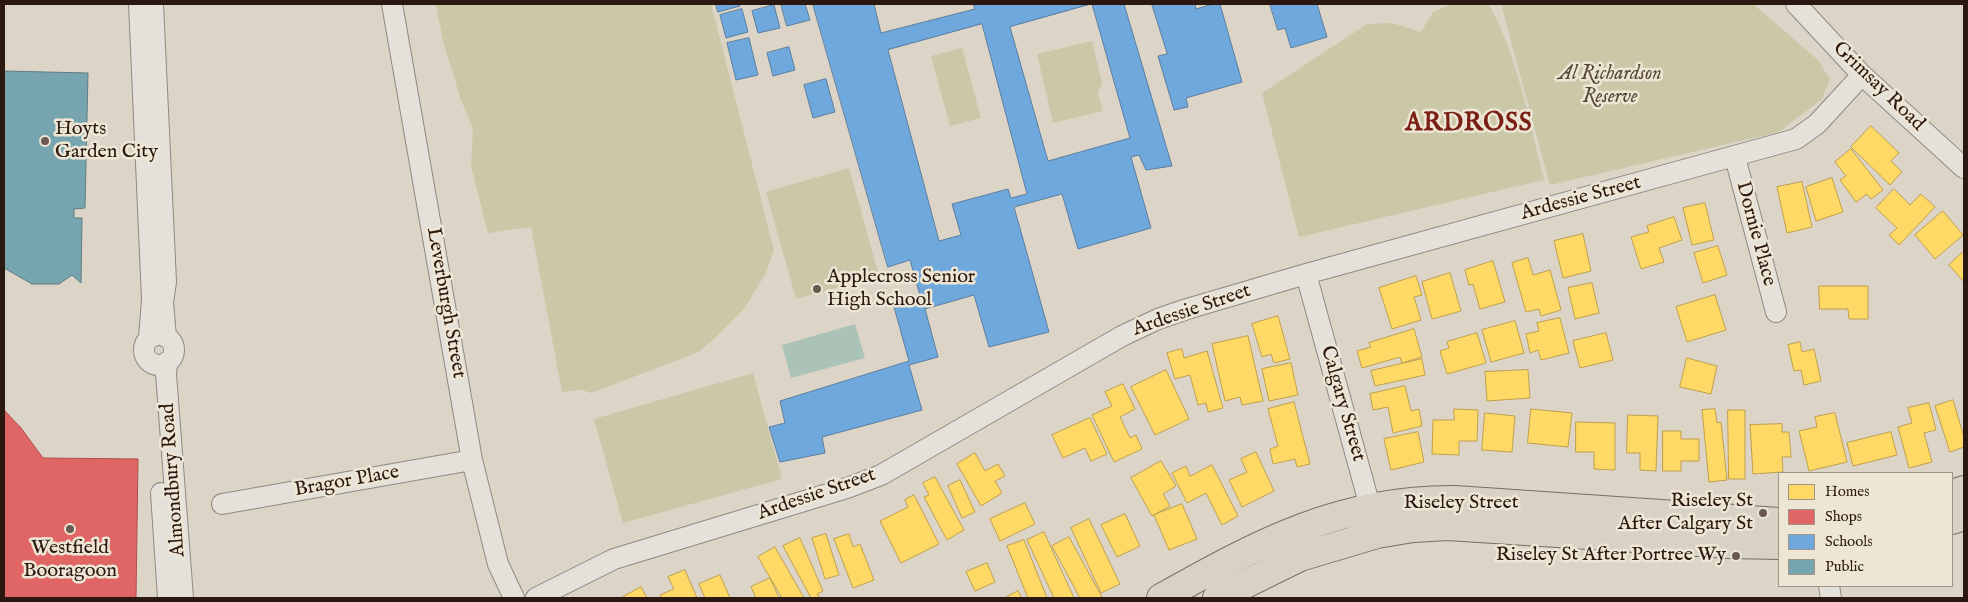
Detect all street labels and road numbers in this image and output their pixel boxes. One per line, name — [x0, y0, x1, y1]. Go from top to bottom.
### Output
street label: Grimsay Road — [1827, 37, 1929, 137]
street label: Ardessie Street — [1518, 171, 1644, 227]
street label: Dornie Place — [1730, 179, 1780, 289]
street label: Leverburgh Street — [420, 226, 470, 380]
street label: Ardessie Street — [1130, 280, 1254, 342]
street label: Calgary Street — [1314, 343, 1370, 465]
street label: Almondbury Road — [157, 402, 191, 558]
street label: Bragor Place — [293, 461, 401, 503]
street label: Ardessie Street — [755, 464, 879, 526]
street label: Riseley Street — [1403, 492, 1519, 516]

